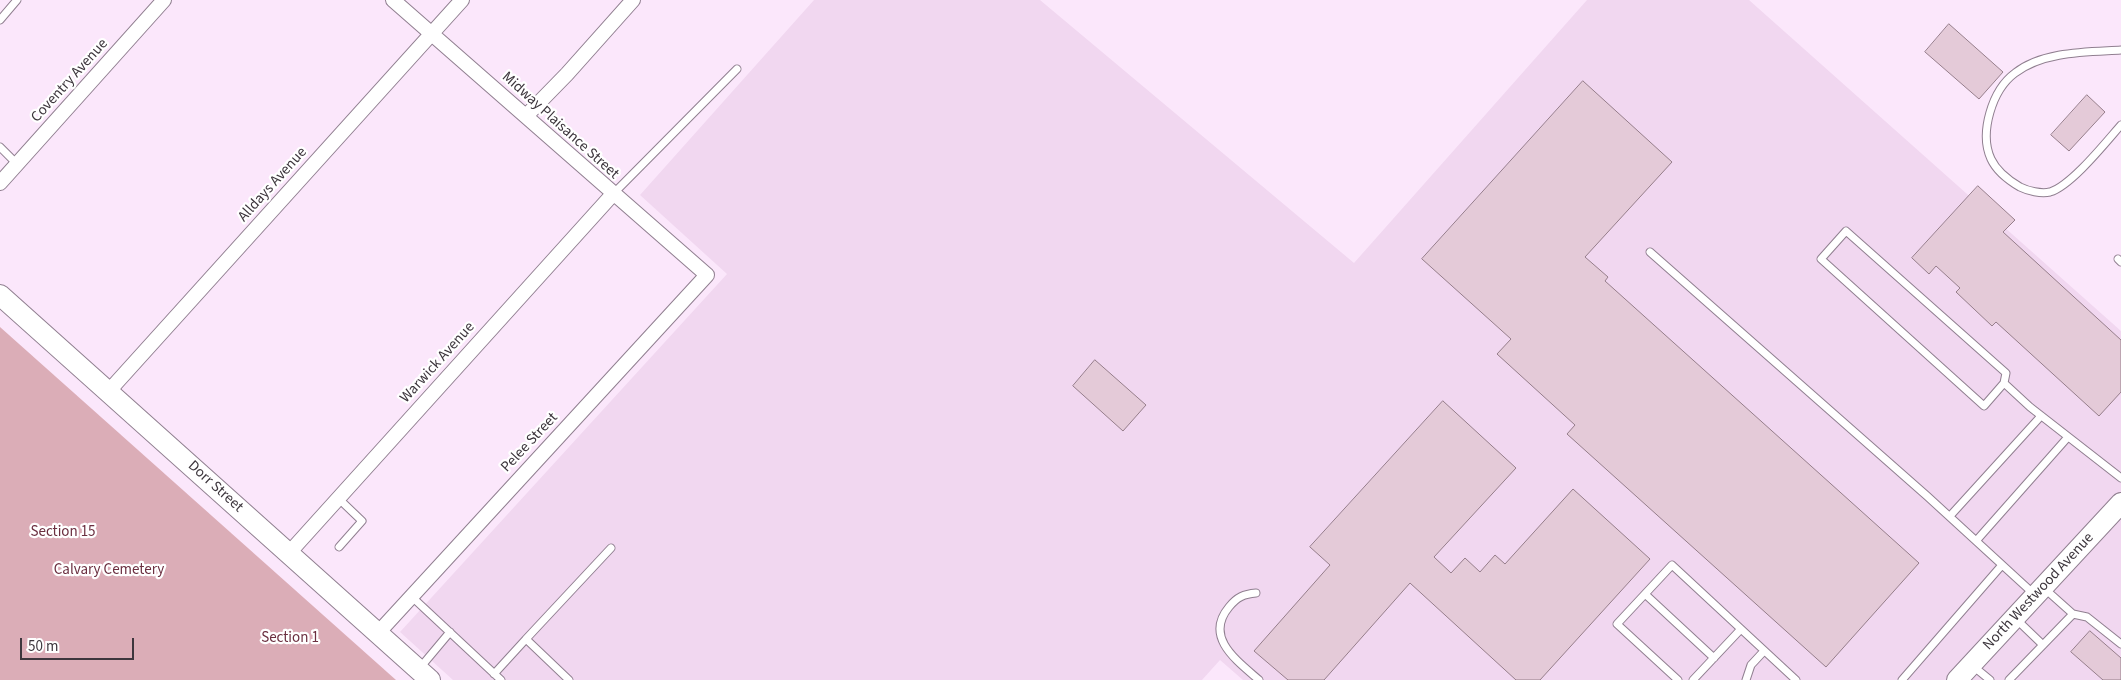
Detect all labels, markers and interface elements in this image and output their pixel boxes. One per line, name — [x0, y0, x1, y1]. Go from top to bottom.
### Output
street label: Coventry Avenue — [28, 36, 112, 126]
street label: Midway Plaisance Street — [498, 69, 622, 183]
street label: Alldays Avenue — [235, 144, 311, 226]
street label: Warwick Avenue — [397, 319, 479, 407]
street label: Pelee Street — [498, 409, 562, 477]
street label: Dorr Street — [184, 457, 246, 517]
park label: Section 15 — [30, 524, 96, 542]
street label: North Westwood Avenue — [1980, 530, 2098, 654]
park label: Calvary Cemetery — [54, 562, 164, 580]
scale bar — [22, 628, 136, 660]
park label: Section 1 — [261, 630, 319, 648]
text: 50 m — [28, 636, 58, 657]

